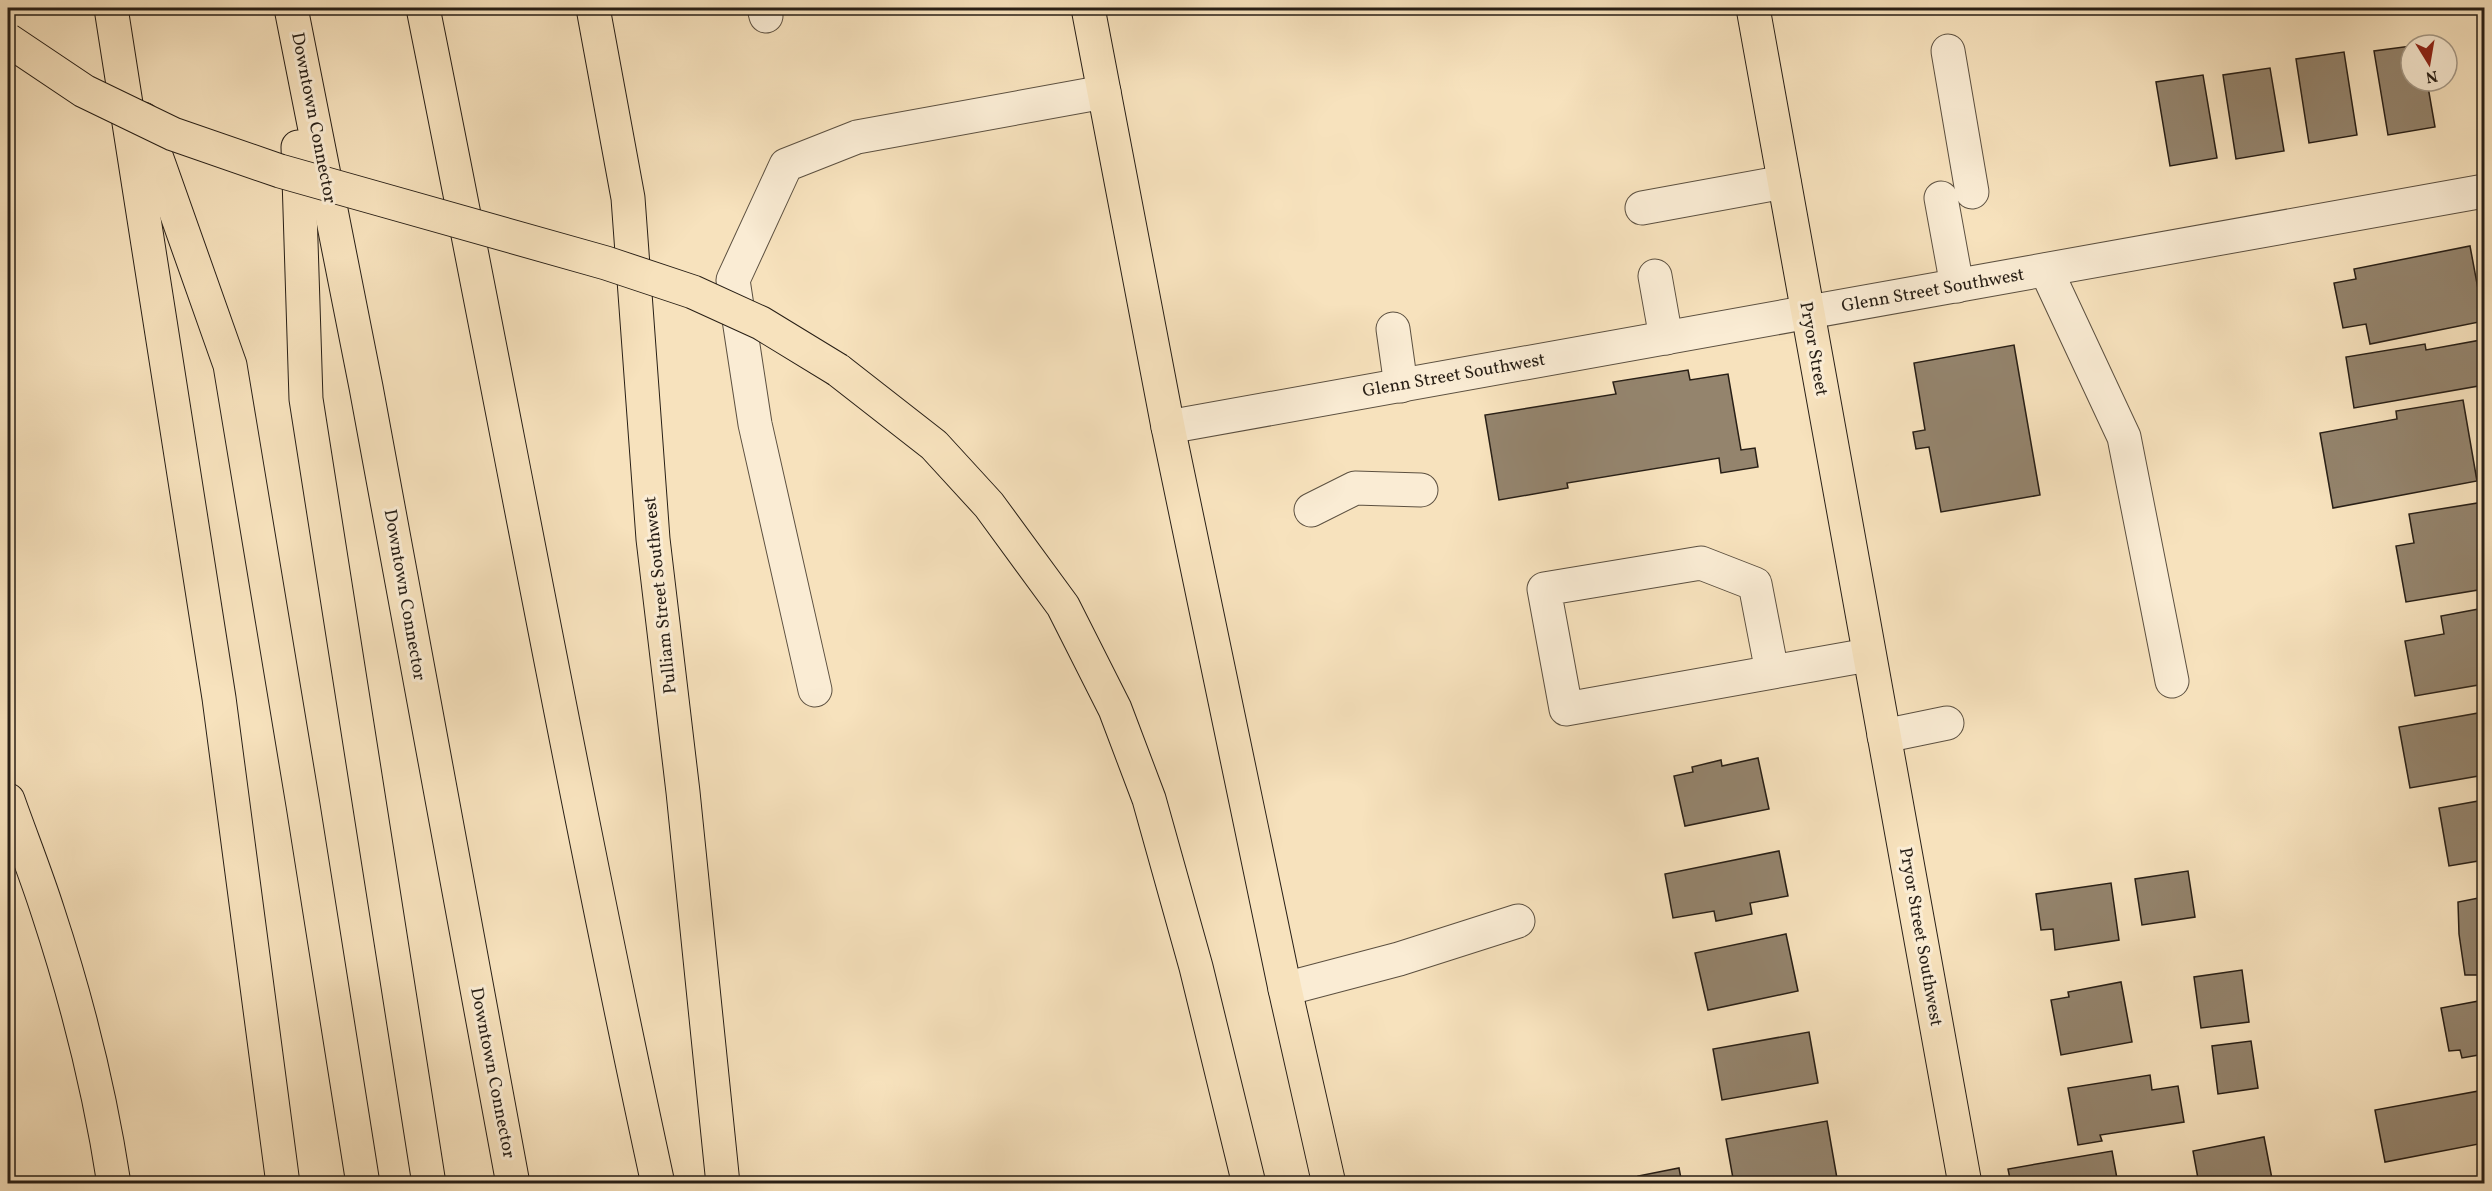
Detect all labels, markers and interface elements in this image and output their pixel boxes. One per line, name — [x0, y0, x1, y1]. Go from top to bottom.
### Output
street label: Downtown Connector — [284, 30, 342, 206]
north arrow — [2399, 33, 2459, 93]
text: N — [2423, 64, 2439, 88]
street label: Glenn Street Southwest — [1840, 263, 2026, 319]
street label: Pryor Street — [1792, 300, 1834, 398]
street label: Glenn Street Southwest — [1361, 348, 1547, 404]
street label: Pulliam Street Southwest — [638, 495, 684, 695]
street label: Downtown Connector — [377, 507, 431, 683]
street label: Pryor Street Southwest — [1892, 846, 1948, 1028]
street label: Downtown Connector — [463, 985, 521, 1161]

